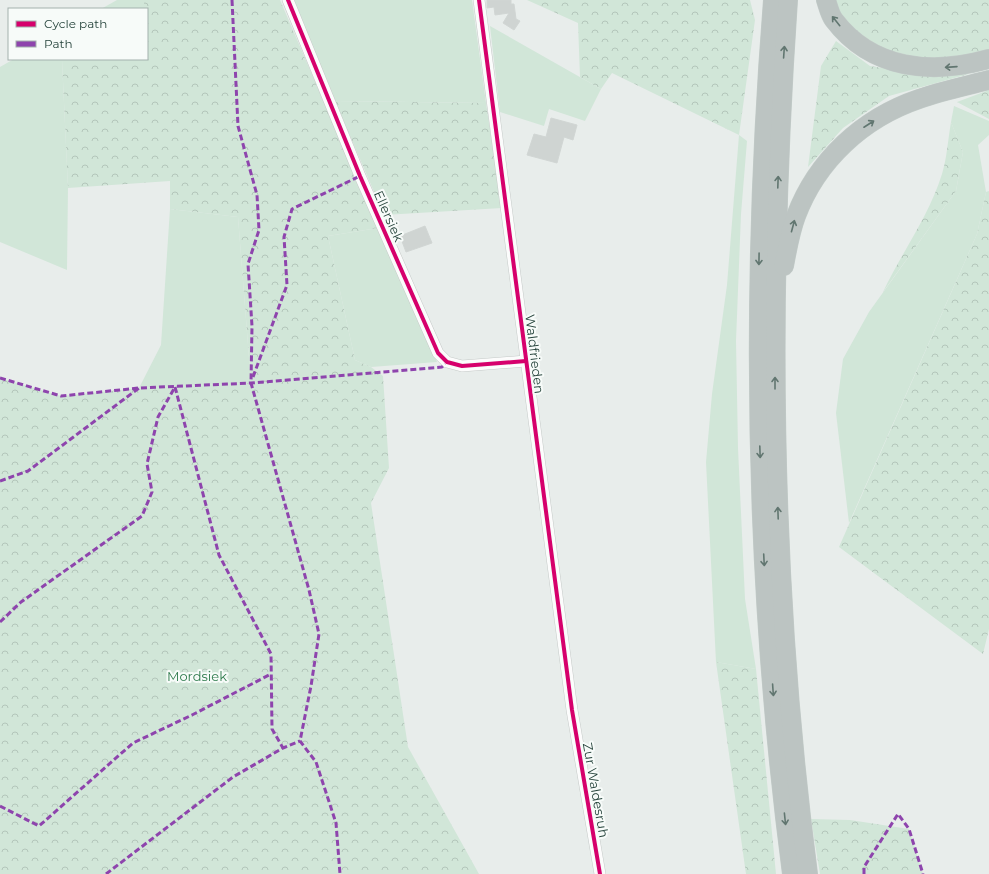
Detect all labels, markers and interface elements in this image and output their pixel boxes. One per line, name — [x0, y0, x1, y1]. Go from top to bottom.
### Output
legend — [8, 8, 148, 60]
text: Cycle path — [44, 16, 107, 31]
one-way arrow — [832, 16, 841, 26]
text: Path — [44, 36, 73, 51]
one-way arrow — [781, 46, 788, 59]
one-way arrow — [945, 63, 958, 70]
one-way arrow — [863, 119, 875, 127]
one-way arrow — [774, 176, 781, 189]
street label: Ellersiek — [371, 188, 407, 244]
one-way arrow — [790, 220, 798, 233]
one-way arrow — [755, 252, 763, 265]
street label: Waldfrieden — [522, 313, 548, 395]
one-way arrow — [772, 377, 779, 390]
one-way arrow — [756, 445, 764, 458]
one-way arrow — [774, 507, 782, 520]
one-way arrow — [761, 553, 768, 566]
park label: Mordsiek — [167, 668, 227, 684]
one-way arrow — [769, 683, 776, 696]
street label: Zur Waldesruh — [580, 741, 612, 839]
one-way arrow — [781, 812, 789, 825]

